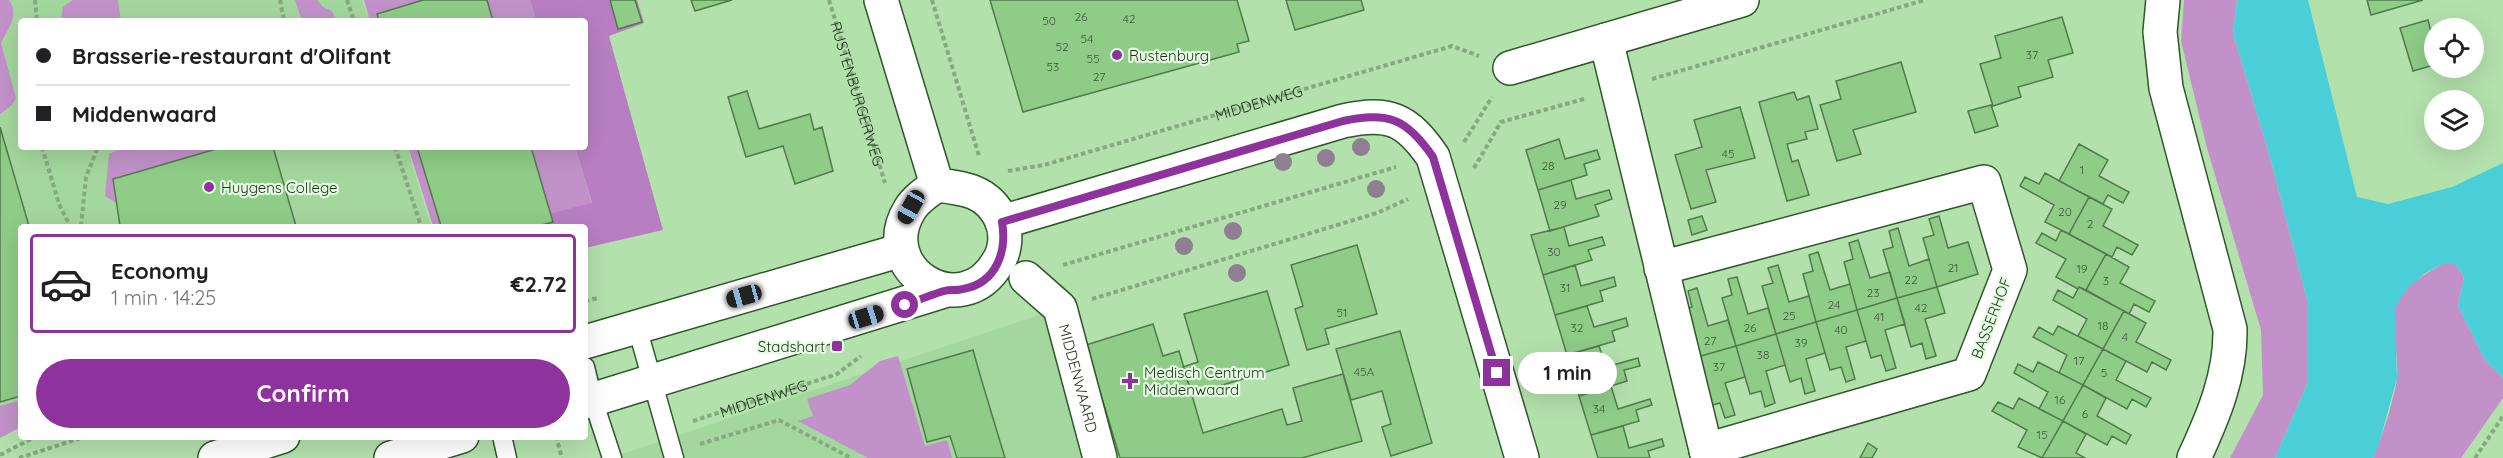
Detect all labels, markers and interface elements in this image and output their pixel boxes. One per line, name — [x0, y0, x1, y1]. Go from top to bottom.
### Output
house number: 26 — [1074, 9, 1088, 24]
house number: 42 — [1123, 11, 1136, 26]
house number: 50 — [1042, 13, 1056, 28]
map controls — [2424, 18, 2484, 150]
button: locate — [2424, 18, 2484, 78]
street label: RUSTENBURGERWEG — [827, 19, 889, 168]
house number: 54 — [1081, 31, 1093, 46]
house number: 52 — [1055, 39, 1069, 54]
text: Brasserie-restaurant d'Olifant — [72, 42, 392, 70]
place label: Rustenburg — [1129, 46, 1209, 65]
house number: 37 — [2026, 47, 2038, 62]
marker: Rustenburg — [1110, 48, 1124, 62]
house number: 55 — [1086, 51, 1100, 66]
house number: 53 — [1047, 59, 1059, 74]
house number: 27 — [1093, 69, 1105, 84]
street label: MIDDENWEG — [1212, 81, 1305, 124]
button: layers — [2424, 90, 2484, 150]
text: Middenwaard — [72, 100, 217, 128]
house number: 45 — [1722, 146, 1734, 161]
house number: 28 — [1541, 158, 1555, 173]
house number: 1 — [2080, 162, 2084, 177]
place label: Huygens College — [221, 178, 338, 197]
marker: Huygens College — [202, 180, 216, 194]
car — [894, 187, 928, 227]
house number: 29 — [1553, 197, 1567, 212]
house number: 20 — [2058, 204, 2072, 219]
house number: 2 — [2087, 216, 2094, 231]
house number: 30 — [1547, 244, 1561, 259]
icon: car — [39, 257, 93, 311]
text: Economy — [111, 257, 209, 285]
house number: 21 — [1947, 260, 1959, 275]
house number: 19 — [2076, 261, 2088, 276]
text: €2.72 — [511, 270, 567, 298]
house number: 22 — [1904, 272, 1918, 287]
house number: 3 — [2103, 273, 2109, 288]
street label: BASSERHOF — [1967, 275, 2015, 361]
house number: 31 — [1560, 280, 1570, 295]
car — [724, 282, 764, 310]
text: 1 min · 14:25 — [111, 285, 216, 310]
house number: 23 — [1867, 285, 1879, 300]
route start — [891, 291, 918, 318]
house number: 24 — [1828, 297, 1840, 312]
house number: 42 — [1915, 300, 1928, 315]
car — [846, 303, 886, 331]
house number: 51 — [1337, 305, 1347, 320]
house number: 25 — [1782, 308, 1796, 323]
house number: 41 — [1874, 309, 1884, 324]
house number: 18 — [2098, 318, 2108, 333]
house number: 32 — [1571, 320, 1584, 335]
house number: 26 — [1743, 320, 1757, 335]
street label: MIDDENWAARD — [1055, 322, 1102, 435]
house number: 40 — [1834, 322, 1848, 337]
house number: 4 — [2122, 329, 2128, 344]
house number: 27 — [1704, 333, 1716, 348]
house number: 39 — [1795, 335, 1808, 350]
place label: Stadshart — [758, 337, 825, 356]
marker: Stadshart — [830, 339, 844, 353]
house number: 38 — [1757, 347, 1769, 362]
callout: 1 min — [1518, 352, 1617, 394]
house number: 17 — [2074, 353, 2084, 368]
button: Confirm — [36, 359, 570, 428]
route end — [1483, 359, 1510, 386]
house number: 37 — [1713, 359, 1725, 374]
text: 1 min — [1543, 360, 1592, 385]
place label: Medisch Centrum Middenwaard — [1144, 363, 1265, 399]
house number: 45A — [1354, 364, 1375, 379]
house number: 5 — [2101, 365, 2107, 380]
marker: Medisch Centrum Middenwaard — [1121, 372, 1139, 390]
street label: MIDDENWEG — [717, 375, 809, 421]
house number: 16 — [2055, 392, 2066, 407]
house number: 34 — [1593, 401, 1605, 416]
house number: 6 — [2082, 406, 2089, 421]
house number: 15 — [2037, 427, 2047, 442]

